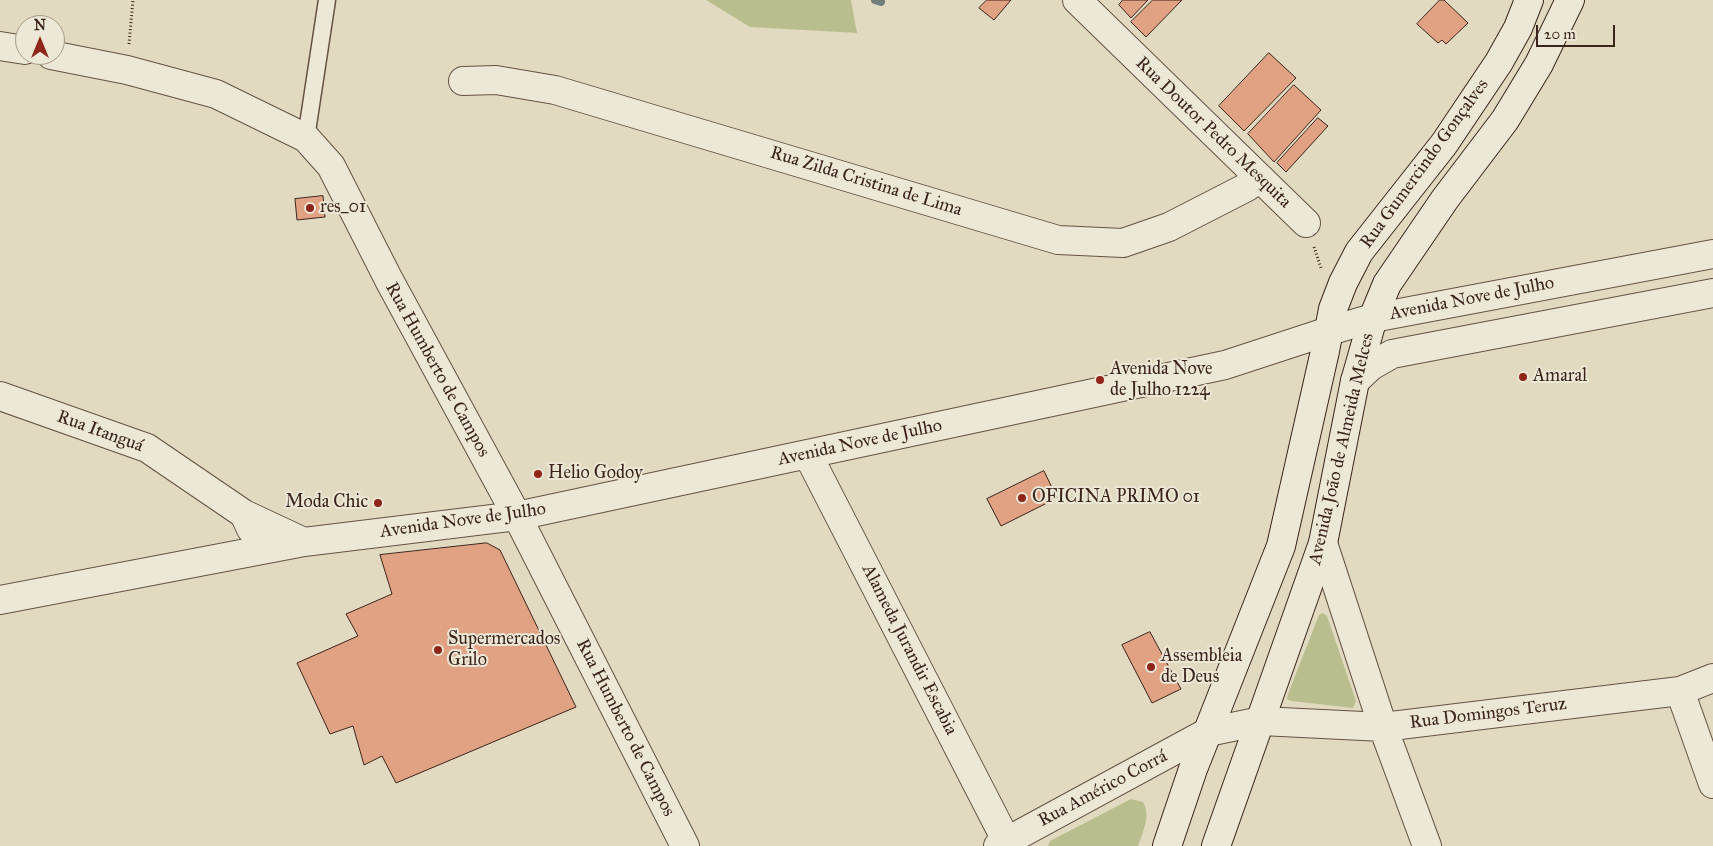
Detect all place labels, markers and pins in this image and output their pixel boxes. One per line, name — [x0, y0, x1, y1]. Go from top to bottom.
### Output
place label: res_01 — [320, 197, 366, 219]
marker: res_01 — [304, 202, 316, 214]
place label: Avenida Nove de Julho 1224 — [1110, 359, 1212, 402]
place label: Amaral — [1533, 366, 1587, 388]
marker: Amaral — [1517, 371, 1529, 383]
marker: Avenida Nove de Julho 1224 — [1094, 374, 1106, 386]
place label: Helio Godoy — [548, 463, 643, 485]
marker: Helio Godoy — [532, 468, 544, 480]
place label: OFICINA PRIMO 01 — [1032, 487, 1200, 509]
place label: Moda Chic — [285, 492, 368, 514]
marker: OFICINA PRIMO 01 — [1016, 492, 1028, 504]
marker: Moda Chic — [372, 497, 384, 509]
place label: Supermercados Grilo — [448, 629, 560, 672]
marker: Supermercados Grilo — [432, 644, 444, 656]
place label: Assembleia de Deus — [1161, 646, 1242, 689]
marker: Assembleia de Deus — [1145, 661, 1157, 673]

